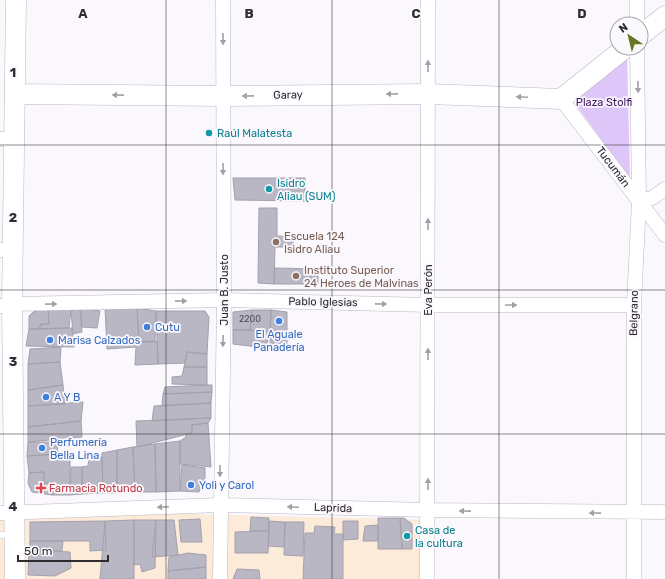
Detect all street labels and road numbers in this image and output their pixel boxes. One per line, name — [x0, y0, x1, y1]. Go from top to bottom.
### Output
street label: Garay — [273, 88, 303, 102]
street label: Tucumán — [594, 144, 632, 190]
street label: Juan B. Justo — [218, 254, 231, 326]
street label: Eva Perón — [422, 264, 435, 316]
street label: Belgrano — [627, 290, 641, 336]
street label: Pablo Iglesias — [288, 295, 358, 309]
street label: Laprida — [314, 501, 352, 515]

